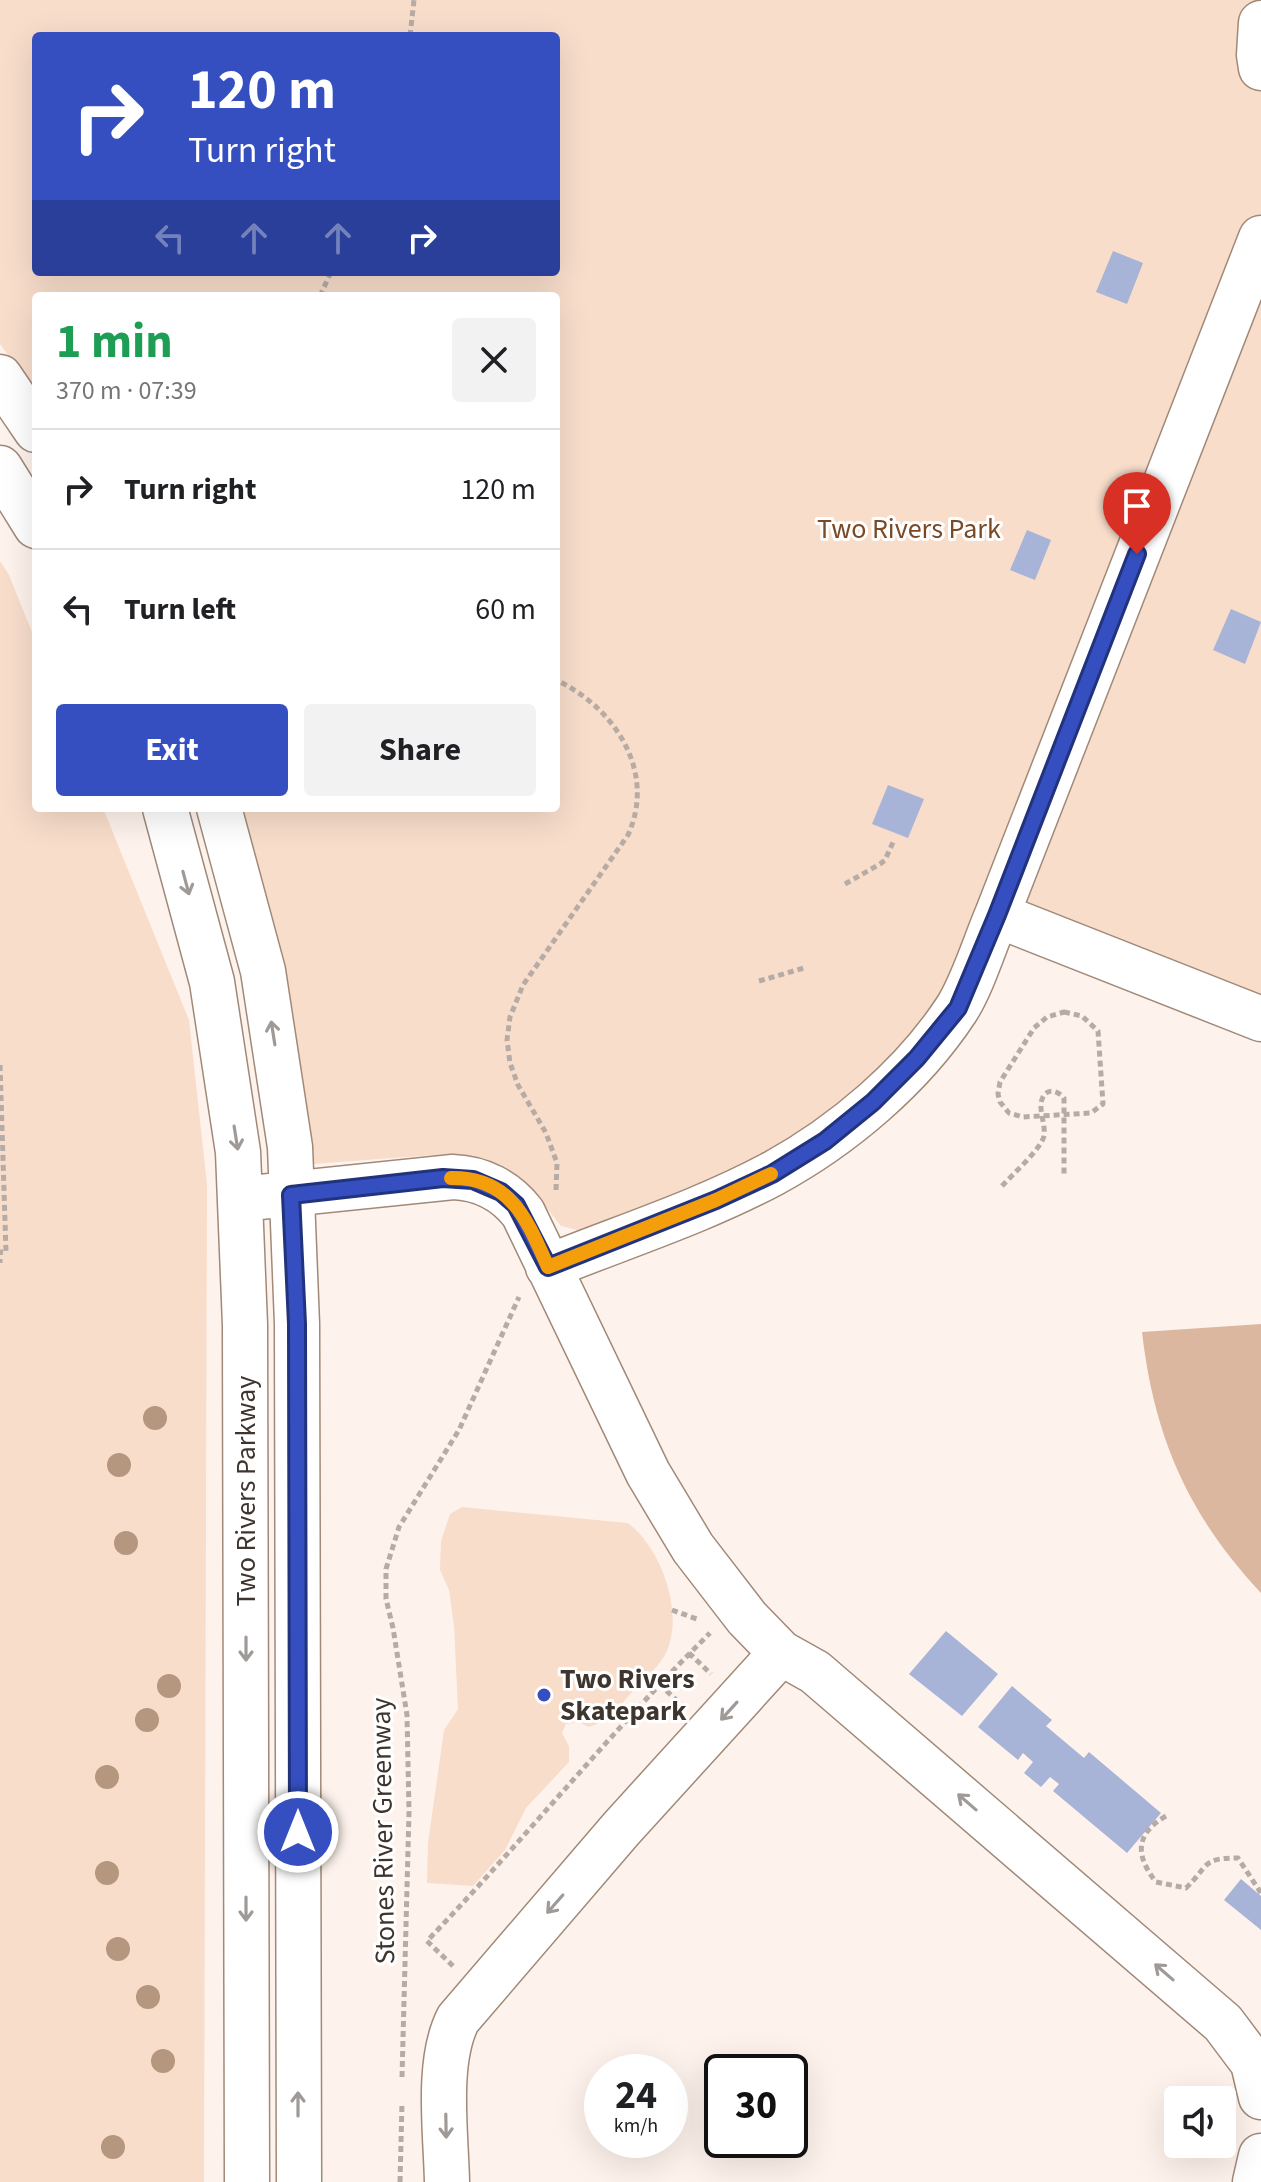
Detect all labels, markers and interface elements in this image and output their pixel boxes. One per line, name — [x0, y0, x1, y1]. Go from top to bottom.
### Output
text: 120 m — [188, 51, 336, 130]
icon: right — [56, 64, 160, 168]
text: Turn right — [188, 125, 336, 176]
icon: left — [148, 216, 192, 260]
icon: ahead — [232, 216, 276, 260]
icon: ahead — [316, 216, 360, 260]
icon: right — [400, 216, 444, 260]
text: 1 min — [56, 308, 173, 376]
button: close — [452, 318, 536, 402]
text: 370 m · 07:39 — [56, 372, 197, 409]
icon: right — [56, 467, 100, 511]
text: Turn right — [124, 468, 256, 511]
text: 120 m — [460, 468, 536, 511]
pin — [1103, 472, 1171, 554]
icon: arrive — [1115, 484, 1159, 528]
park label: Two Rivers Park — [817, 509, 1001, 549]
icon: left — [56, 587, 100, 631]
text: Turn left — [124, 588, 236, 631]
text: 60 m — [475, 588, 536, 631]
button: Exit — [56, 704, 288, 796]
button: Share — [304, 704, 536, 796]
one-way arrow — [179, 870, 194, 896]
one-way arrow — [264, 1021, 279, 1047]
one-way arrow — [229, 1125, 244, 1150]
street label: Two Rivers Parkway — [226, 1376, 266, 1606]
one-way arrow — [238, 1635, 254, 1662]
place label: Two Rivers Skatepark — [560, 1659, 695, 1731]
marker: Two Rivers Skatepark — [535, 1686, 553, 1704]
street label: Stones River Greenway — [361, 1697, 405, 1965]
one-way arrow — [720, 1700, 738, 1720]
position arrow — [256, 1790, 340, 1874]
one-way arrow — [957, 1793, 977, 1811]
one-way arrow — [546, 1894, 564, 1914]
one-way arrow — [238, 1895, 254, 1922]
one-way arrow — [1154, 1963, 1174, 1981]
speed limit sign: 30 — [704, 2054, 808, 2158]
text: 24 — [615, 2067, 657, 2124]
map controls — [1164, 2086, 1236, 2158]
button: sound — [1164, 2086, 1236, 2158]
one-way arrow — [290, 2091, 306, 2118]
one-way arrow — [438, 2112, 454, 2139]
text: km/h — [614, 2112, 658, 2140]

